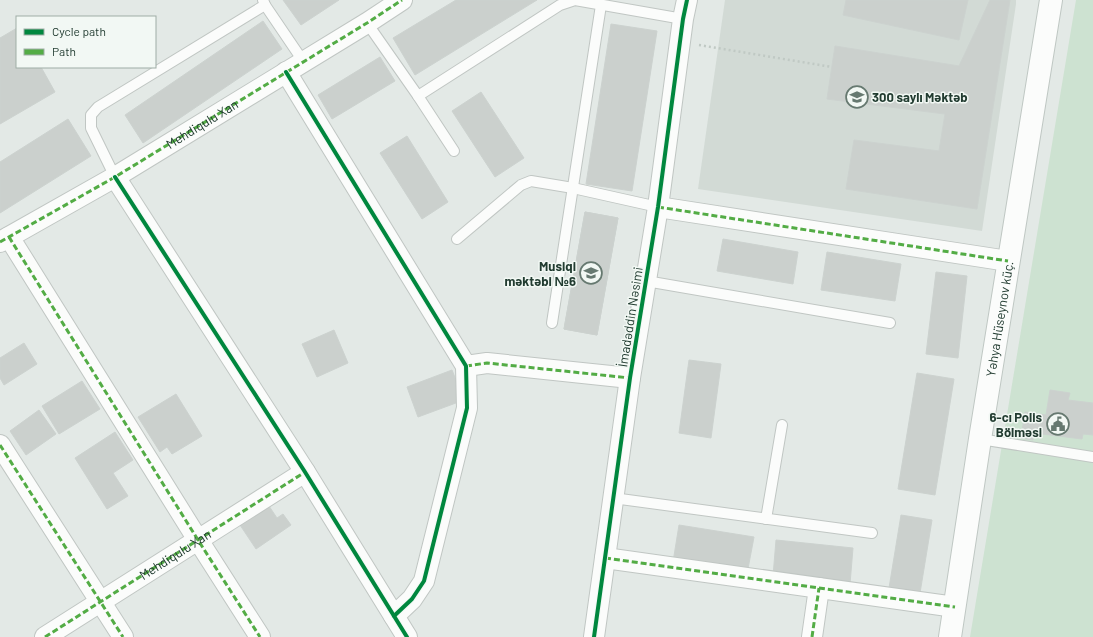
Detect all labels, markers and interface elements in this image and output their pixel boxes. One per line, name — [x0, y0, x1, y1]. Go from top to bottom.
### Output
legend — [16, 16, 156, 68]
text: Cycle path — [52, 24, 106, 38]
text: Path — [52, 44, 76, 58]
school or university icon: 300 saylı Məktəb — [844, 84, 870, 110]
place label: 300 saylı Məktəb — [872, 89, 968, 105]
street label: Mehdiqulu Xan — [163, 96, 241, 152]
place label: Musiqi məktəbi №6 — [504, 258, 576, 289]
school or university icon: Musiqi məktəbi №6 — [578, 260, 604, 286]
street label: Yəhya Hüseynov küç. — [982, 260, 1017, 378]
street label: İmadəddin Nəsimi — [614, 266, 646, 368]
place label: 6-cı Polis Bölməsi — [989, 409, 1042, 440]
public building icon: 6-cı Polis Bölməsi — [1045, 411, 1071, 437]
street label: Mehdiqulu Xan — [136, 526, 214, 583]

